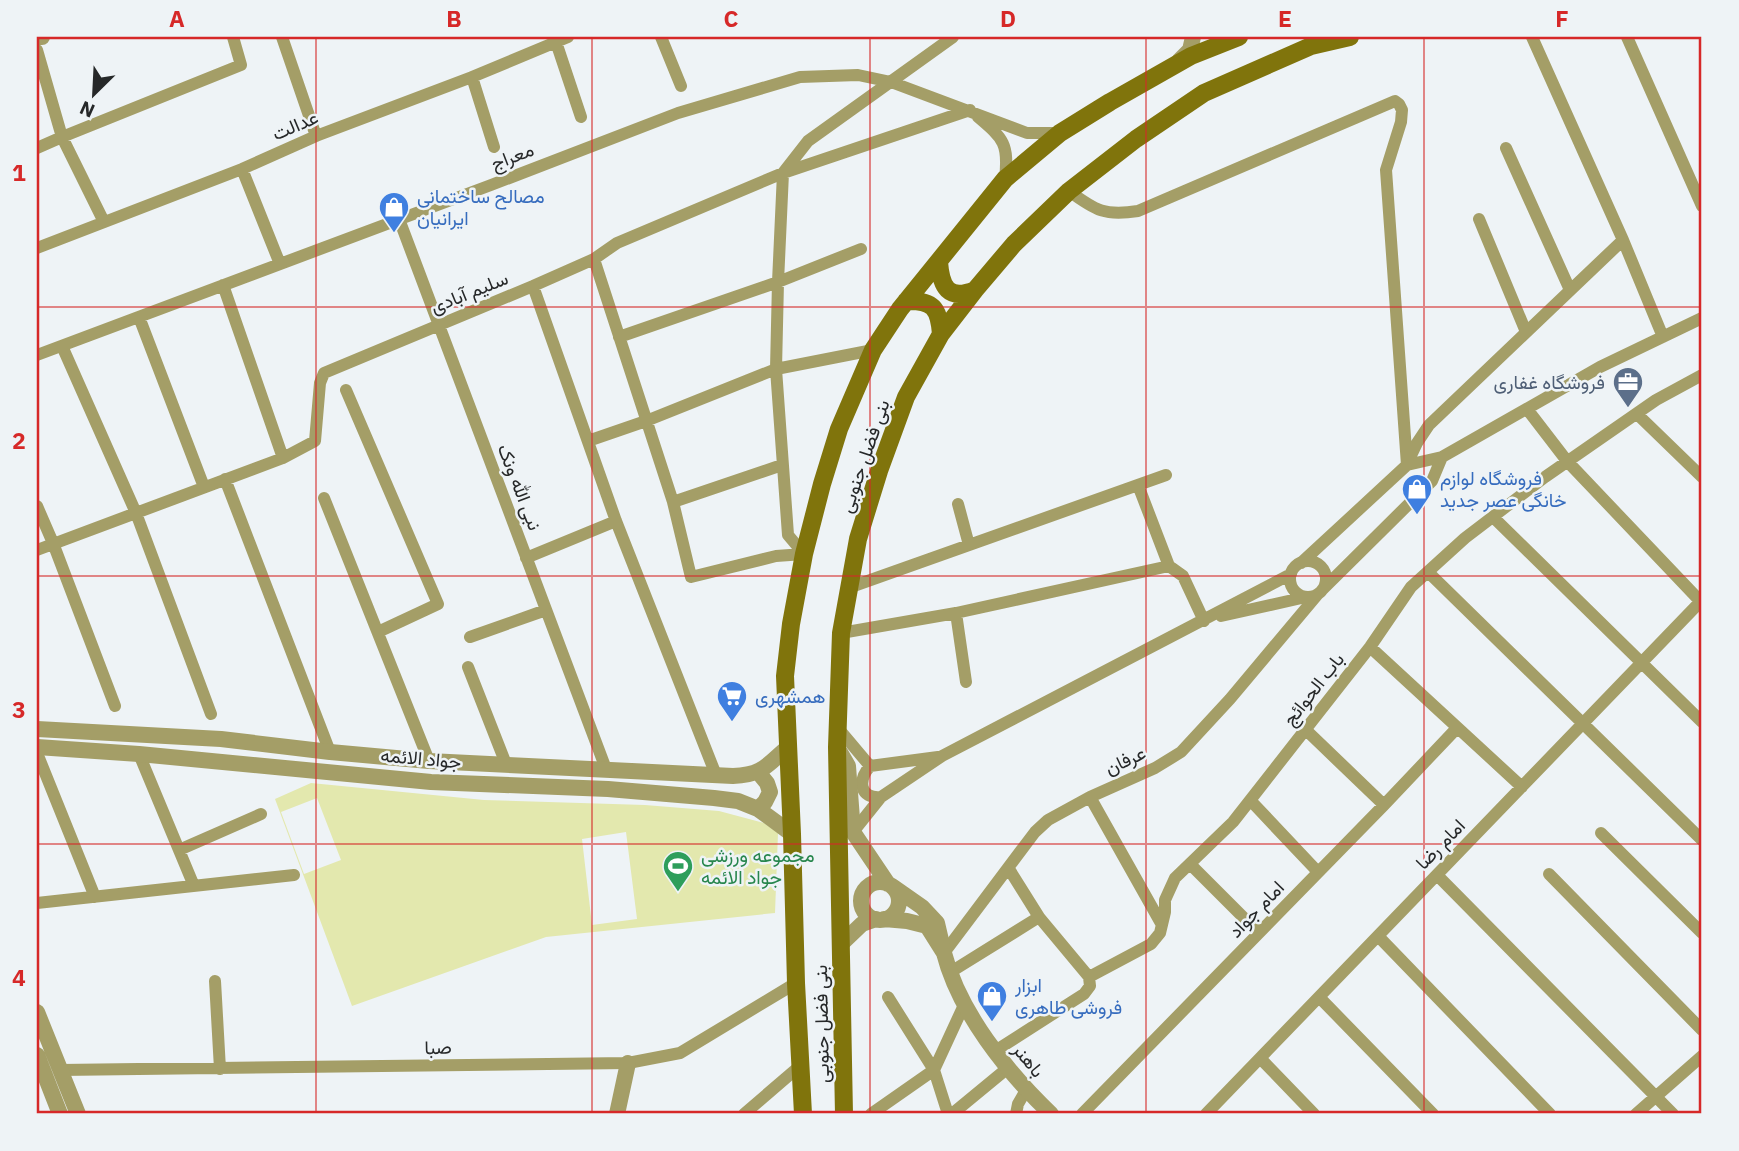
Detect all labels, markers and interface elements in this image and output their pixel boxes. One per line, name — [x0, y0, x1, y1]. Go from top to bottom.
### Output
text: A — [169, 3, 185, 33]
text: B — [446, 3, 462, 33]
text: C — [724, 3, 739, 33]
text: D — [1000, 3, 1016, 33]
text: E — [1278, 3, 1292, 33]
text: F — [1555, 3, 1569, 33]
north arrow — [60, 60, 130, 130]
text: N — [76, 96, 98, 123]
street label: عدالت — [268, 105, 322, 145]
street label: معراج — [487, 137, 537, 176]
text: 1 — [12, 157, 26, 187]
place label: مصالح ساختمانی ایرانیان — [417, 184, 545, 230]
shop icon: مصالح ساختمانی ایرانیان — [377, 190, 411, 234]
street label: سلیم آبادی — [427, 266, 512, 319]
office icon: فروشگاه غفاری — [1611, 365, 1645, 409]
place label: فروشگاه غفاری — [1494, 370, 1605, 394]
street label: بنی فضل جنوبی — [833, 396, 895, 516]
text: 2 — [12, 425, 26, 455]
street label: نبی الله ونک — [493, 440, 547, 534]
place label: فروشگاه لوازم خانگی عصر جدید — [1440, 466, 1567, 512]
shop icon: فروشگاه لوازم خانگی عصر جدید — [1400, 472, 1434, 516]
street label: باب الحوائج — [1277, 648, 1351, 732]
supermarket icon: همشهری — [715, 679, 749, 723]
place label: همشهری — [755, 684, 825, 708]
text: 3 — [12, 694, 26, 724]
street label: عرفان — [1101, 740, 1149, 780]
street label: جواد الائمه — [380, 743, 462, 773]
street label: امام رضا — [1410, 814, 1471, 875]
place label: مجموعه ورزشی جواد الائمه — [701, 843, 815, 889]
sports icon: مجموعه ورزشی جواد الائمه — [661, 849, 695, 893]
street label: امام جواد — [1223, 875, 1290, 943]
text: 4 — [12, 962, 26, 992]
street label: بنی فضل جنوبی — [808, 965, 834, 1083]
place label: ابزار فروشی طاهری — [1014, 973, 1122, 1019]
shop icon: ابزار فروشی طاهری — [975, 979, 1009, 1023]
street label: صبا — [424, 1035, 452, 1059]
street label: باهنر — [1007, 1037, 1050, 1082]

